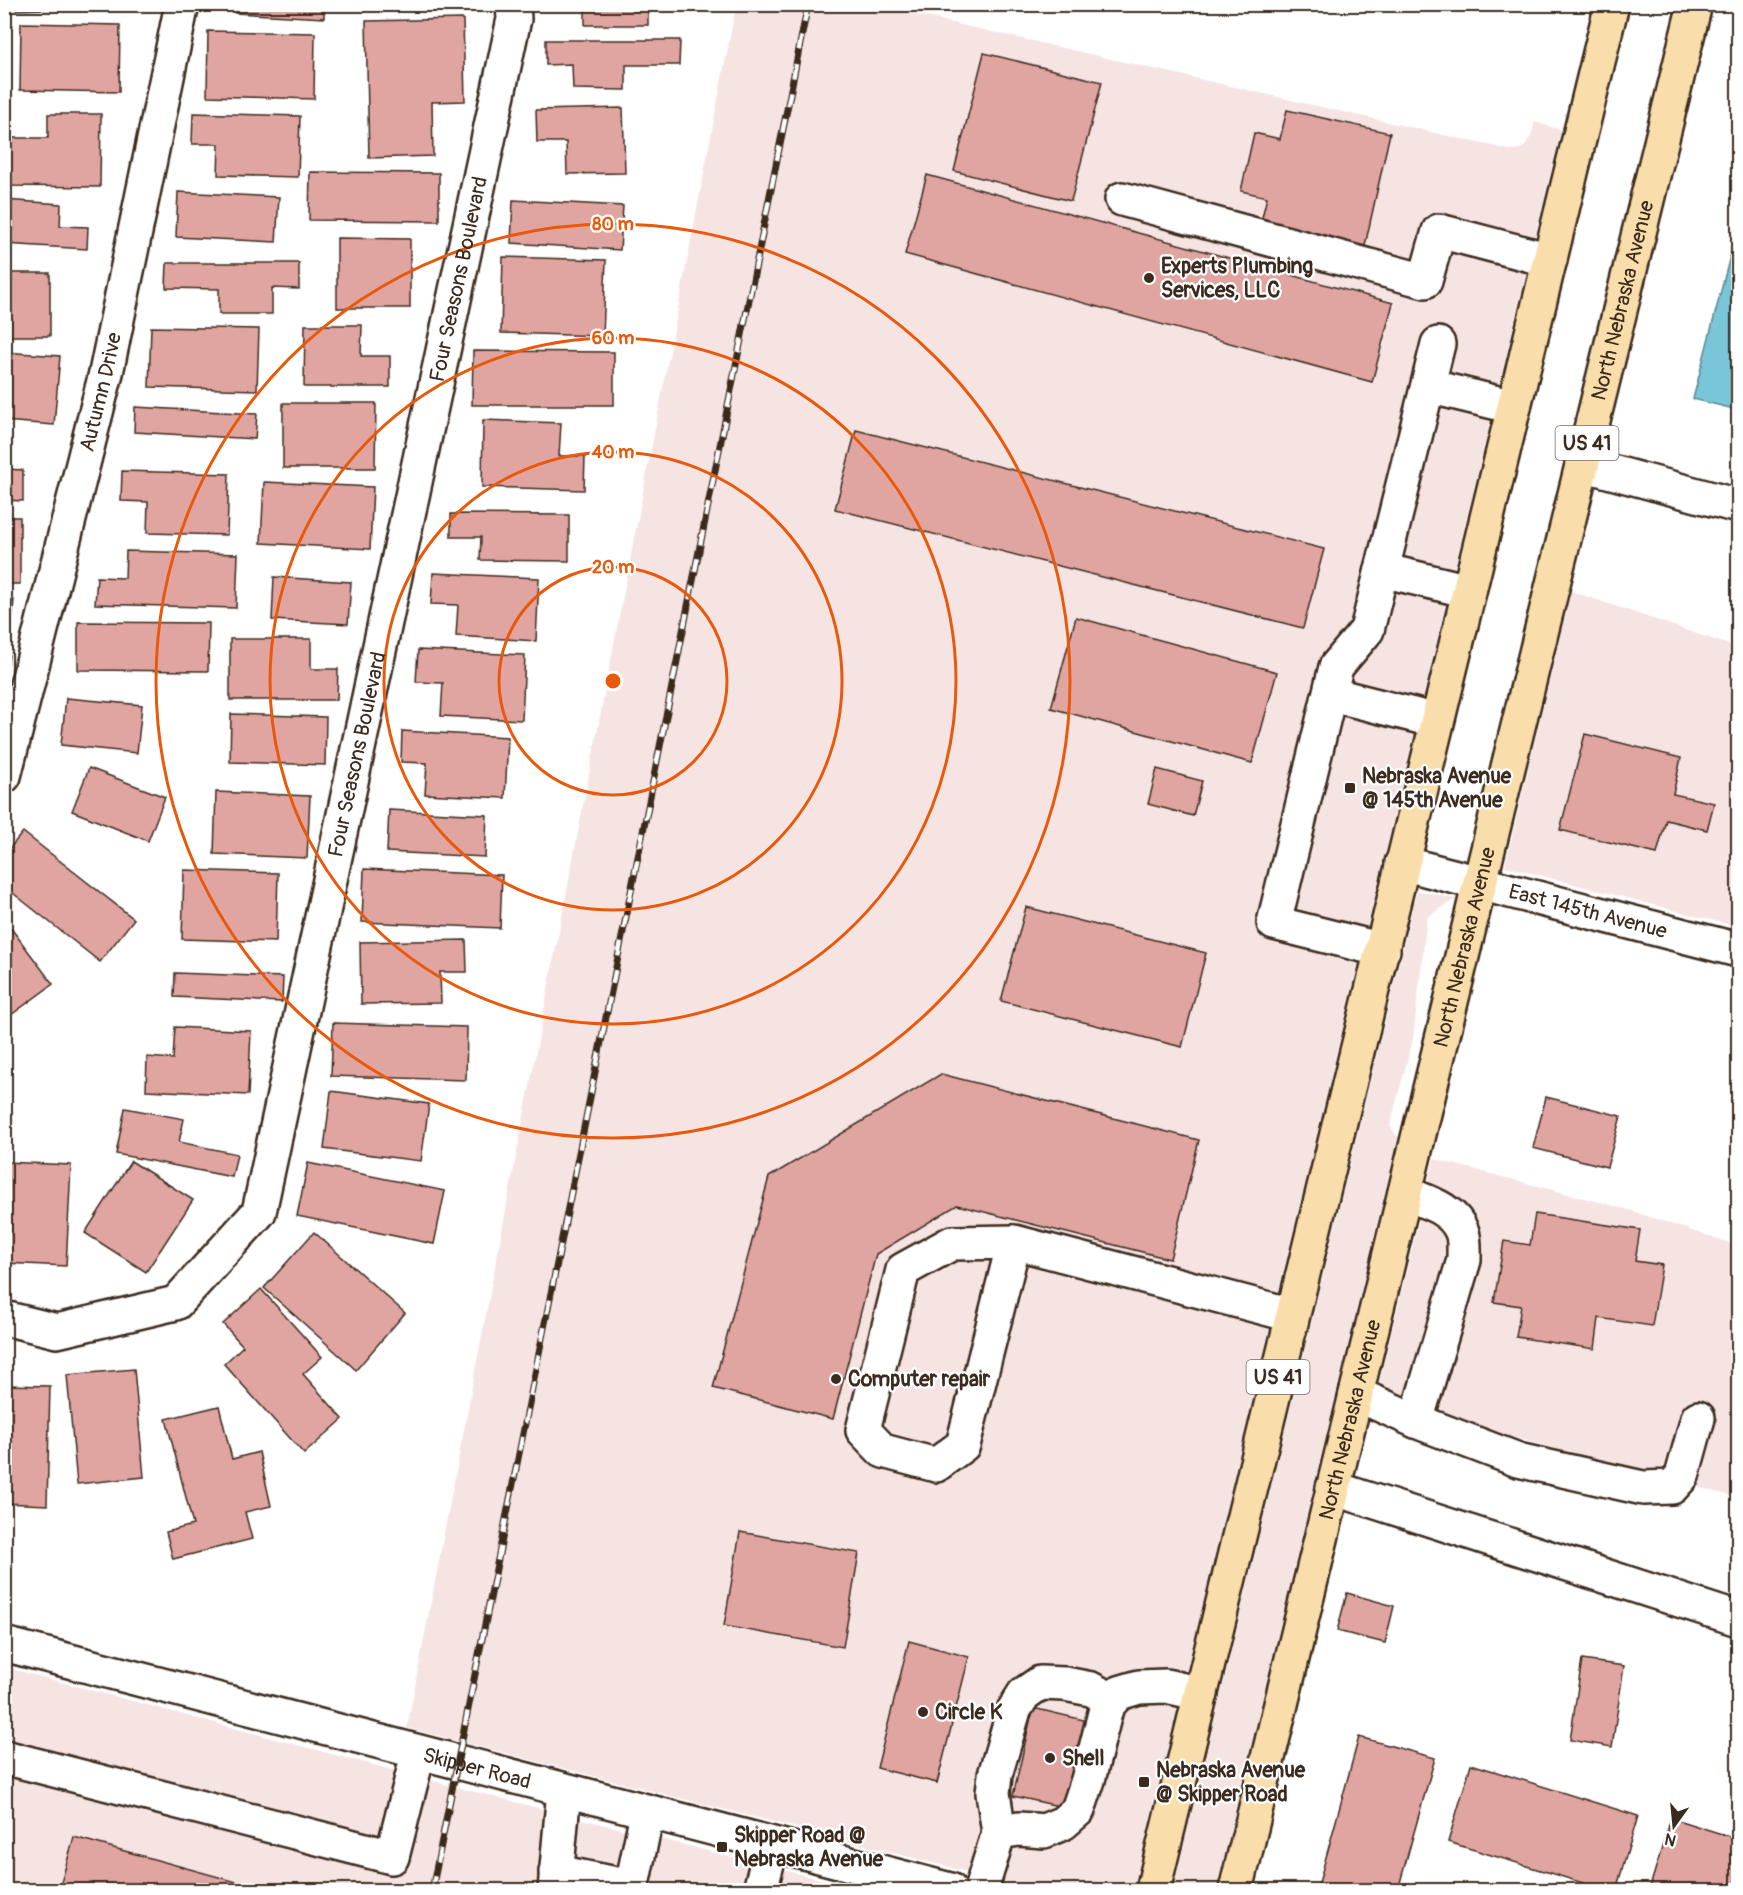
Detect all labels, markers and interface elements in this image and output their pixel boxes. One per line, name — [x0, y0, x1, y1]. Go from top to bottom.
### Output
street label: Four Seasons Boulevard — [423, 174, 494, 384]
street label: North Nebraska Avenue — [1585, 197, 1660, 403]
text: 80 m — [592, 213, 634, 236]
place label: Experts Plumbing Services, LLC — [1161, 253, 1313, 304]
marker: Experts Plumbing Services, LLC — [1142, 271, 1156, 285]
text: 60 m — [592, 327, 634, 350]
street label: Autumn Drive — [73, 329, 128, 454]
road number: US 41 — [1556, 426, 1618, 460]
text: 40 m — [592, 441, 634, 464]
text: 20 m — [592, 556, 634, 579]
street label: Four Seasons Boulevard — [322, 649, 392, 860]
centre of rings — [603, 671, 623, 691]
place label: Nebraska Avenue @ 145th Avenue — [1362, 763, 1512, 814]
marker: Nebraska Avenue @ 145th Avenue — [1343, 781, 1357, 795]
street label: North Nebraska Avenue — [1427, 844, 1502, 1050]
street label: East 145th Avenue — [1506, 878, 1670, 945]
street label: North Nebraska Avenue — [1313, 1316, 1387, 1522]
road number: US 41 — [1246, 1360, 1310, 1394]
place label: Computer repair — [848, 1366, 990, 1393]
marker: Computer repair — [829, 1372, 843, 1386]
place label: Circle K — [935, 1699, 1003, 1726]
marker: Circle K — [916, 1705, 930, 1719]
street label: Skipper Road — [420, 1741, 534, 1795]
place label: Shell — [1062, 1745, 1104, 1772]
marker: Shell — [1043, 1751, 1057, 1765]
place label: Nebraska Avenue @ Skipper Road — [1156, 1757, 1306, 1808]
marker: Nebraska Avenue @ Skipper Road — [1137, 1775, 1151, 1789]
north arrow — [1644, 1796, 1704, 1856]
place label: Skipper Road @ Nebraska Avenue — [734, 1822, 884, 1873]
text: N — [1662, 1828, 1678, 1851]
marker: Skipper Road @ Nebraska Avenue — [715, 1840, 729, 1854]

